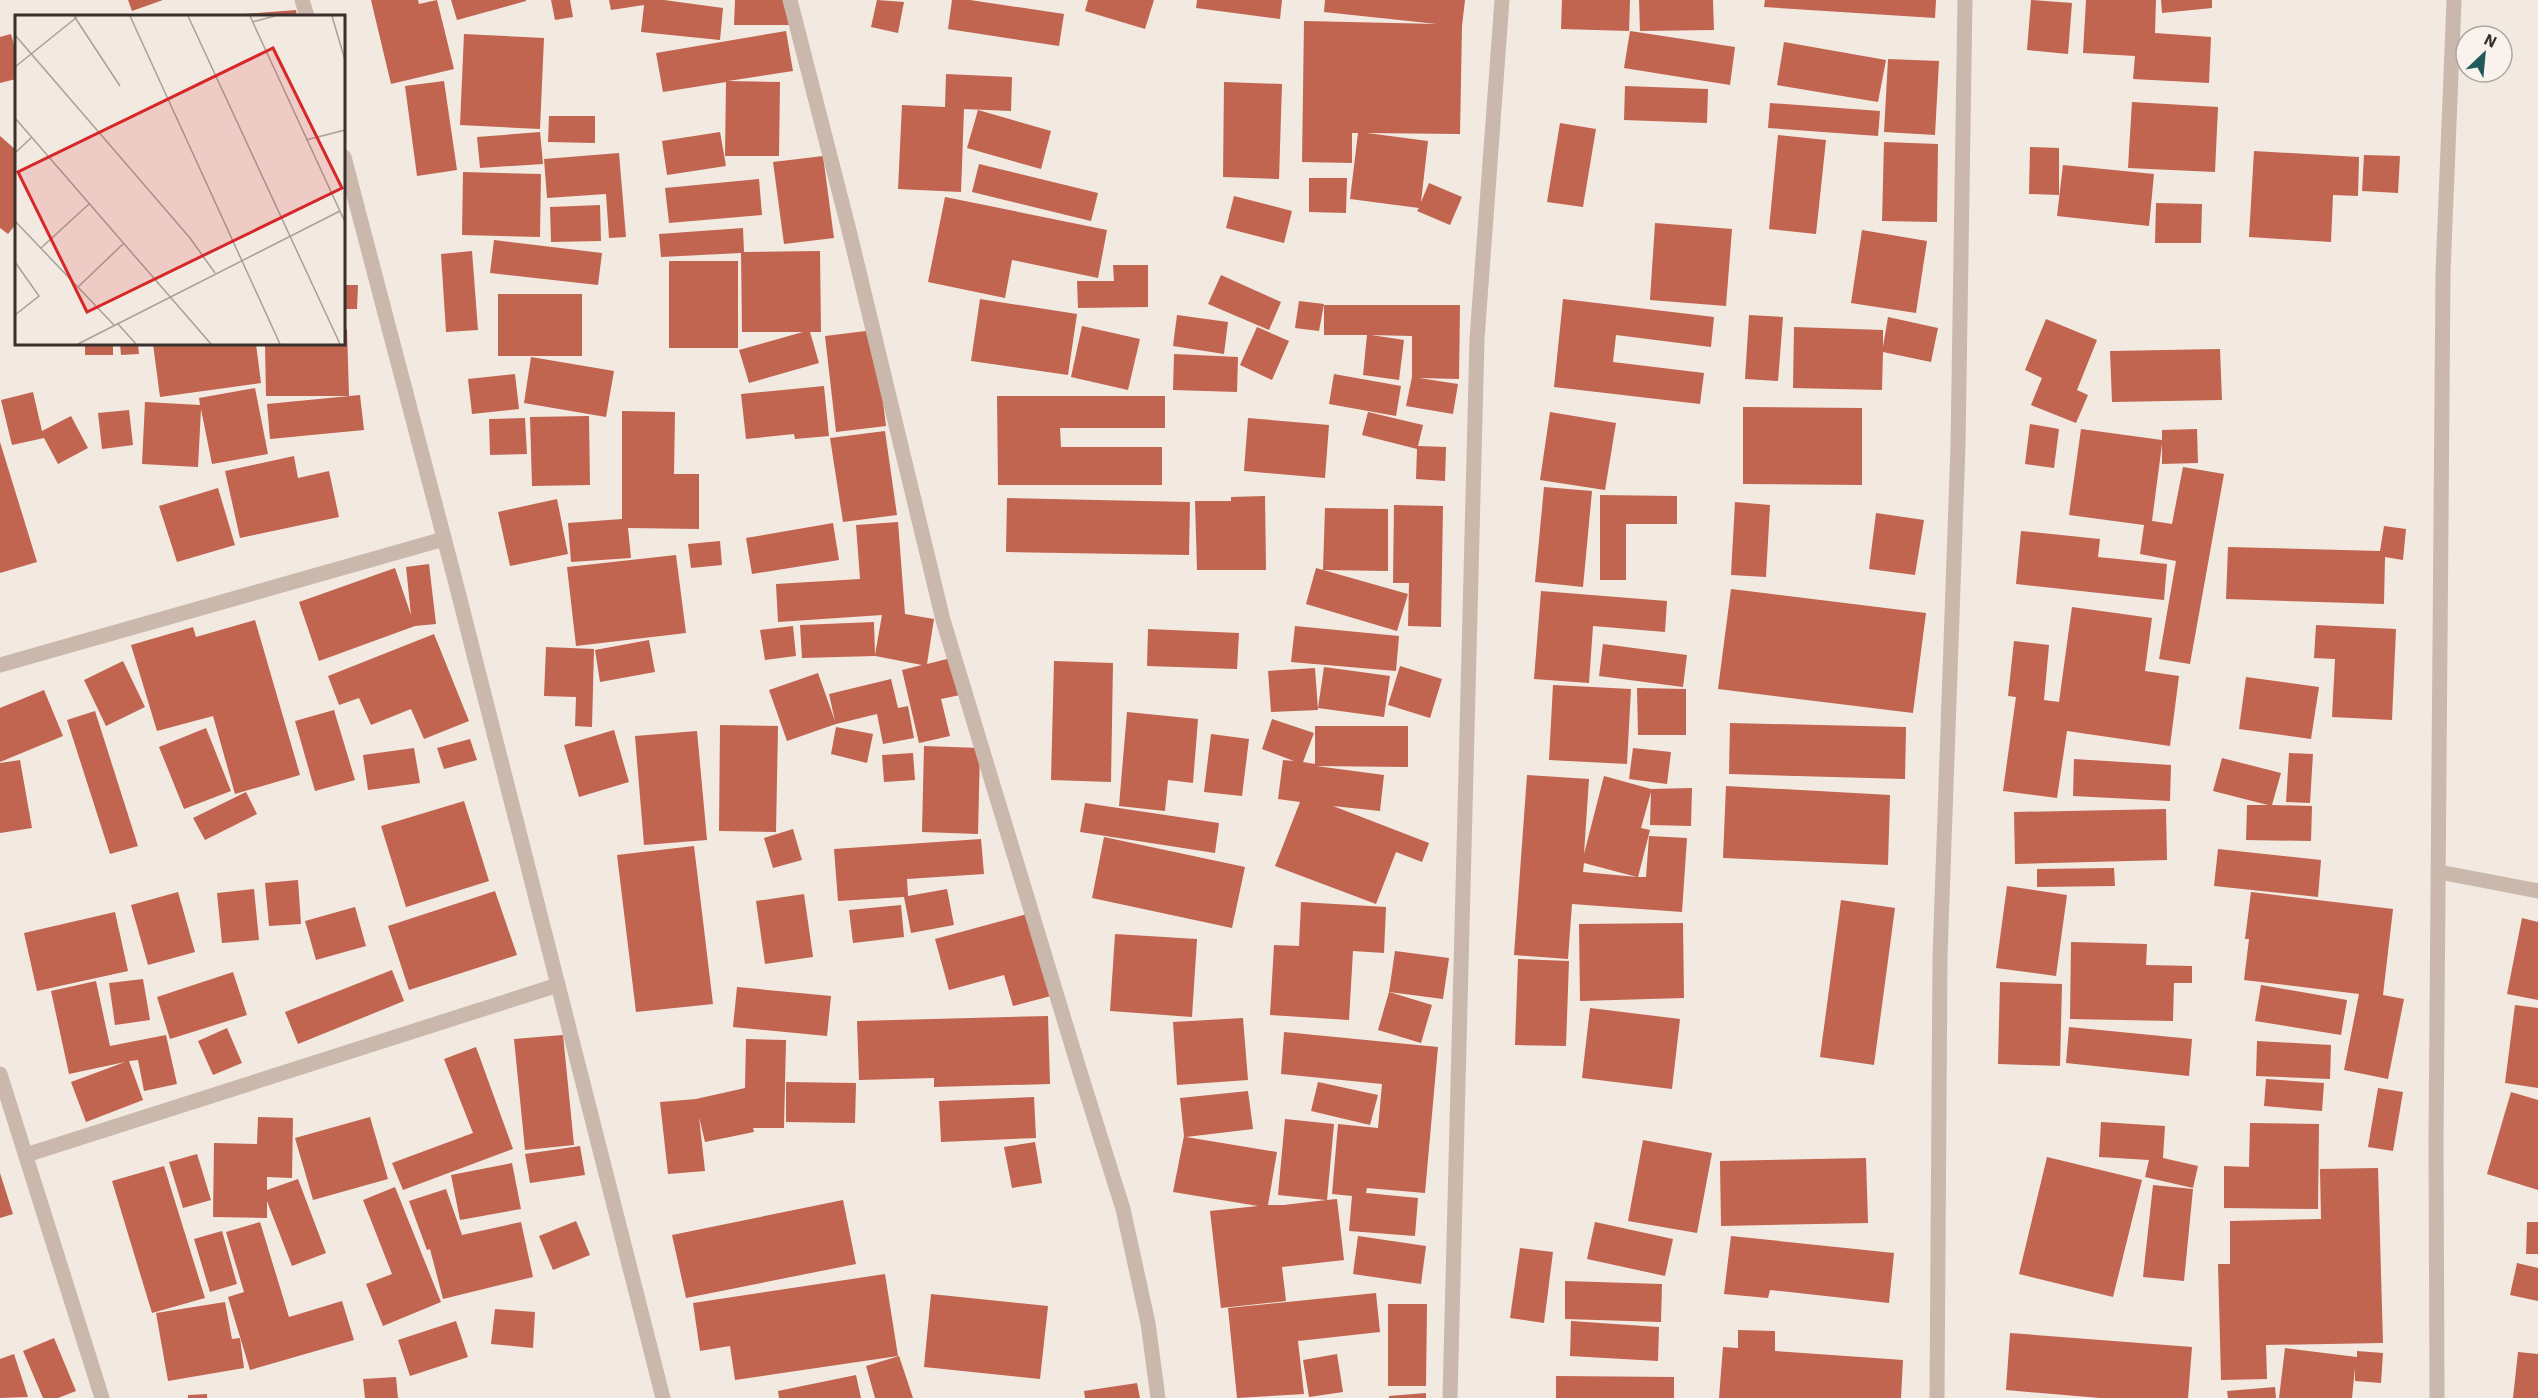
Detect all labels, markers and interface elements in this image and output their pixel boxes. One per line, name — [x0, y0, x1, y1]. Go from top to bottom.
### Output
inset map — [15, 15, 345, 345]
north arrow — [2454, 24, 2514, 84]
text: N — [2481, 29, 2500, 52]

